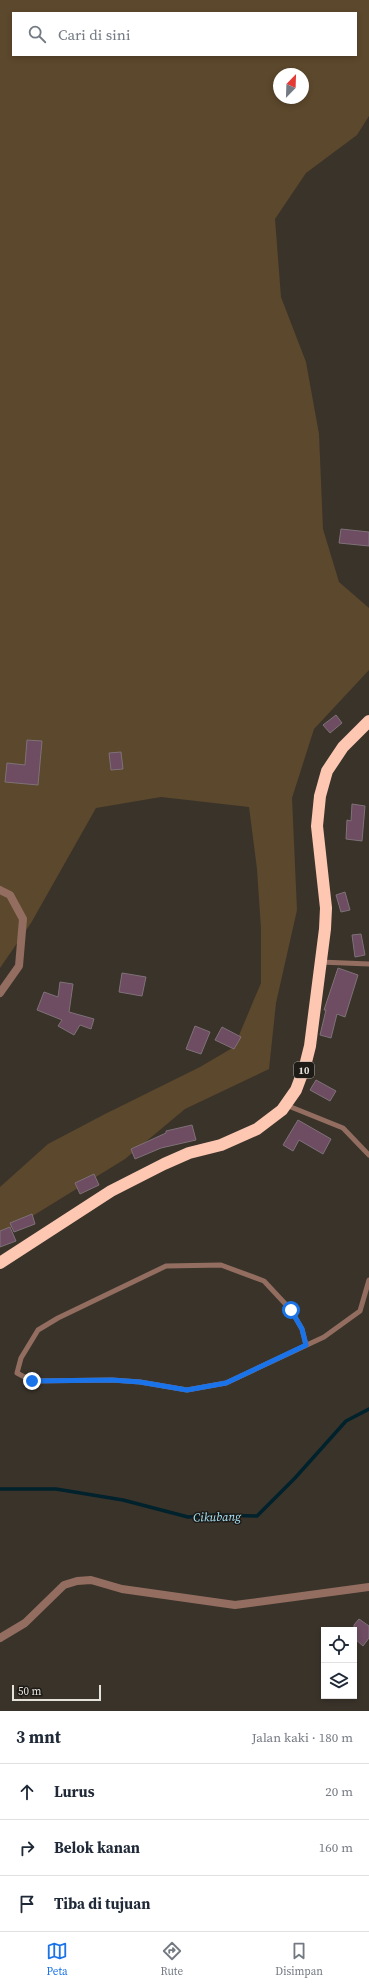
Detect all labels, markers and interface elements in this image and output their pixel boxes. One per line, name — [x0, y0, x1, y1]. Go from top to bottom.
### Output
search box — [12, 12, 357, 56]
icon: search — [26, 23, 48, 45]
text: Cari di sini — [58, 24, 130, 45]
north arrow — [273, 68, 309, 104]
road number: 10 — [294, 1062, 314, 1078]
route start — [282, 1301, 300, 1319]
route end — [23, 1372, 41, 1390]
water label: Cikubang — [193, 1509, 242, 1525]
map controls — [321, 1627, 357, 1699]
button: locate — [321, 1627, 357, 1663]
button: layers — [321, 1663, 357, 1699]
scale bar — [12, 1683, 101, 1702]
text: 50 m — [18, 1684, 41, 1699]
text: 3 mnt — [16, 1725, 61, 1749]
text: Jalan kaki · 180 m — [252, 1729, 353, 1746]
icon: ahead — [16, 1781, 38, 1803]
text: Lurus — [54, 1781, 95, 1802]
text: 20 m — [325, 1783, 353, 1800]
icon: right — [16, 1837, 38, 1859]
text: Belok kanan — [54, 1837, 140, 1858]
text: 160 m — [319, 1839, 353, 1856]
icon: arrive — [16, 1893, 38, 1915]
text: Tiba di tujuan — [54, 1893, 150, 1914]
tab: Peta — [46, 1940, 68, 1979]
tab: Rute — [160, 1940, 183, 1979]
tab: Disimpan — [275, 1940, 323, 1979]

